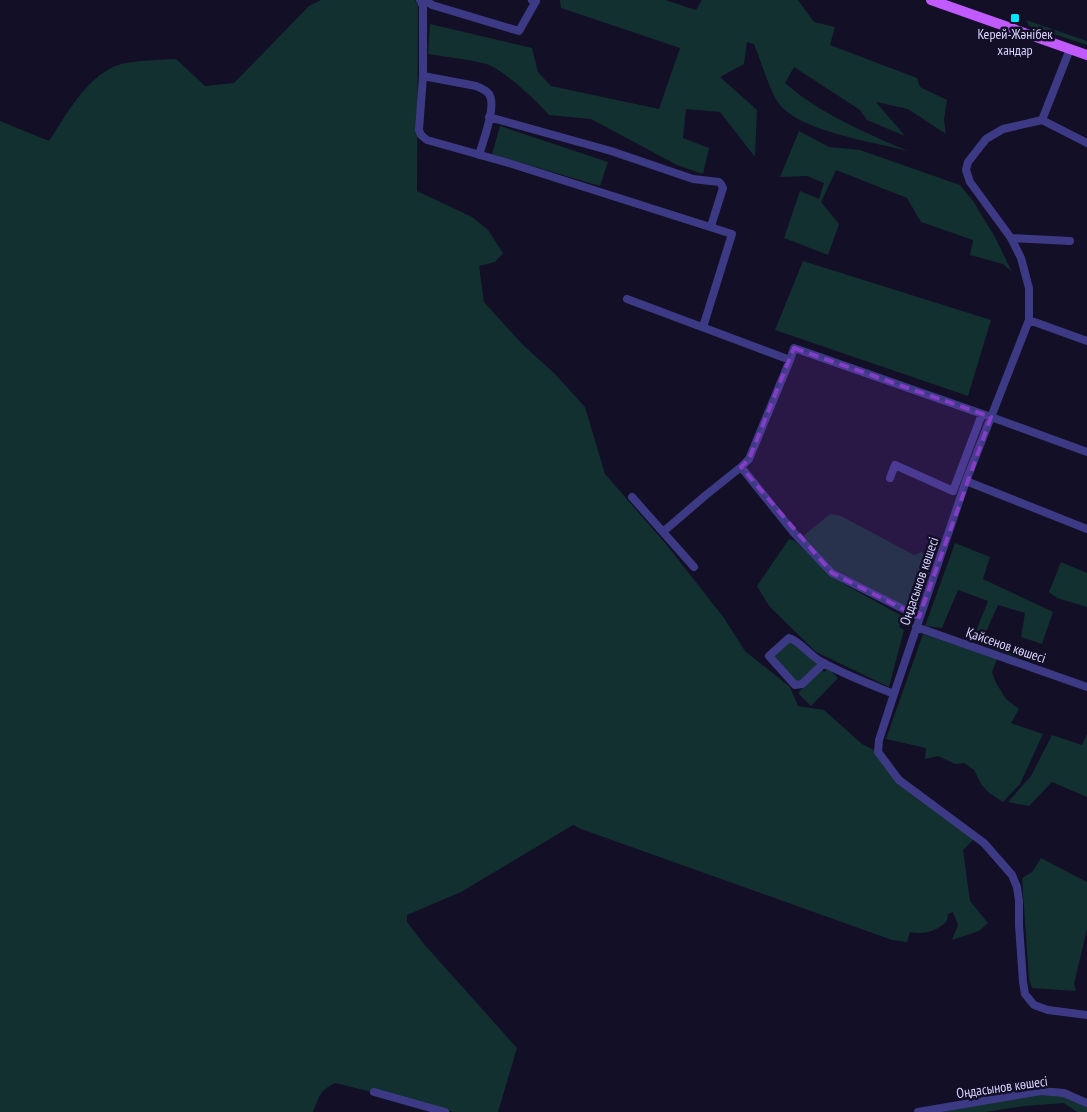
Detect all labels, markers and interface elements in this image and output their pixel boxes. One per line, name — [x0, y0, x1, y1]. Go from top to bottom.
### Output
marker: Керей-Жәнібек хандар — [1009, 12, 1021, 24]
place label: Керей-Жәнібек хандар — [977, 25, 1053, 59]
street label: Оңдасынов көшесі — [895, 534, 943, 628]
street label: Қайсенов көшесі — [964, 623, 1048, 667]
street label: Оңдасынов көшесі — [955, 1072, 1049, 1102]

